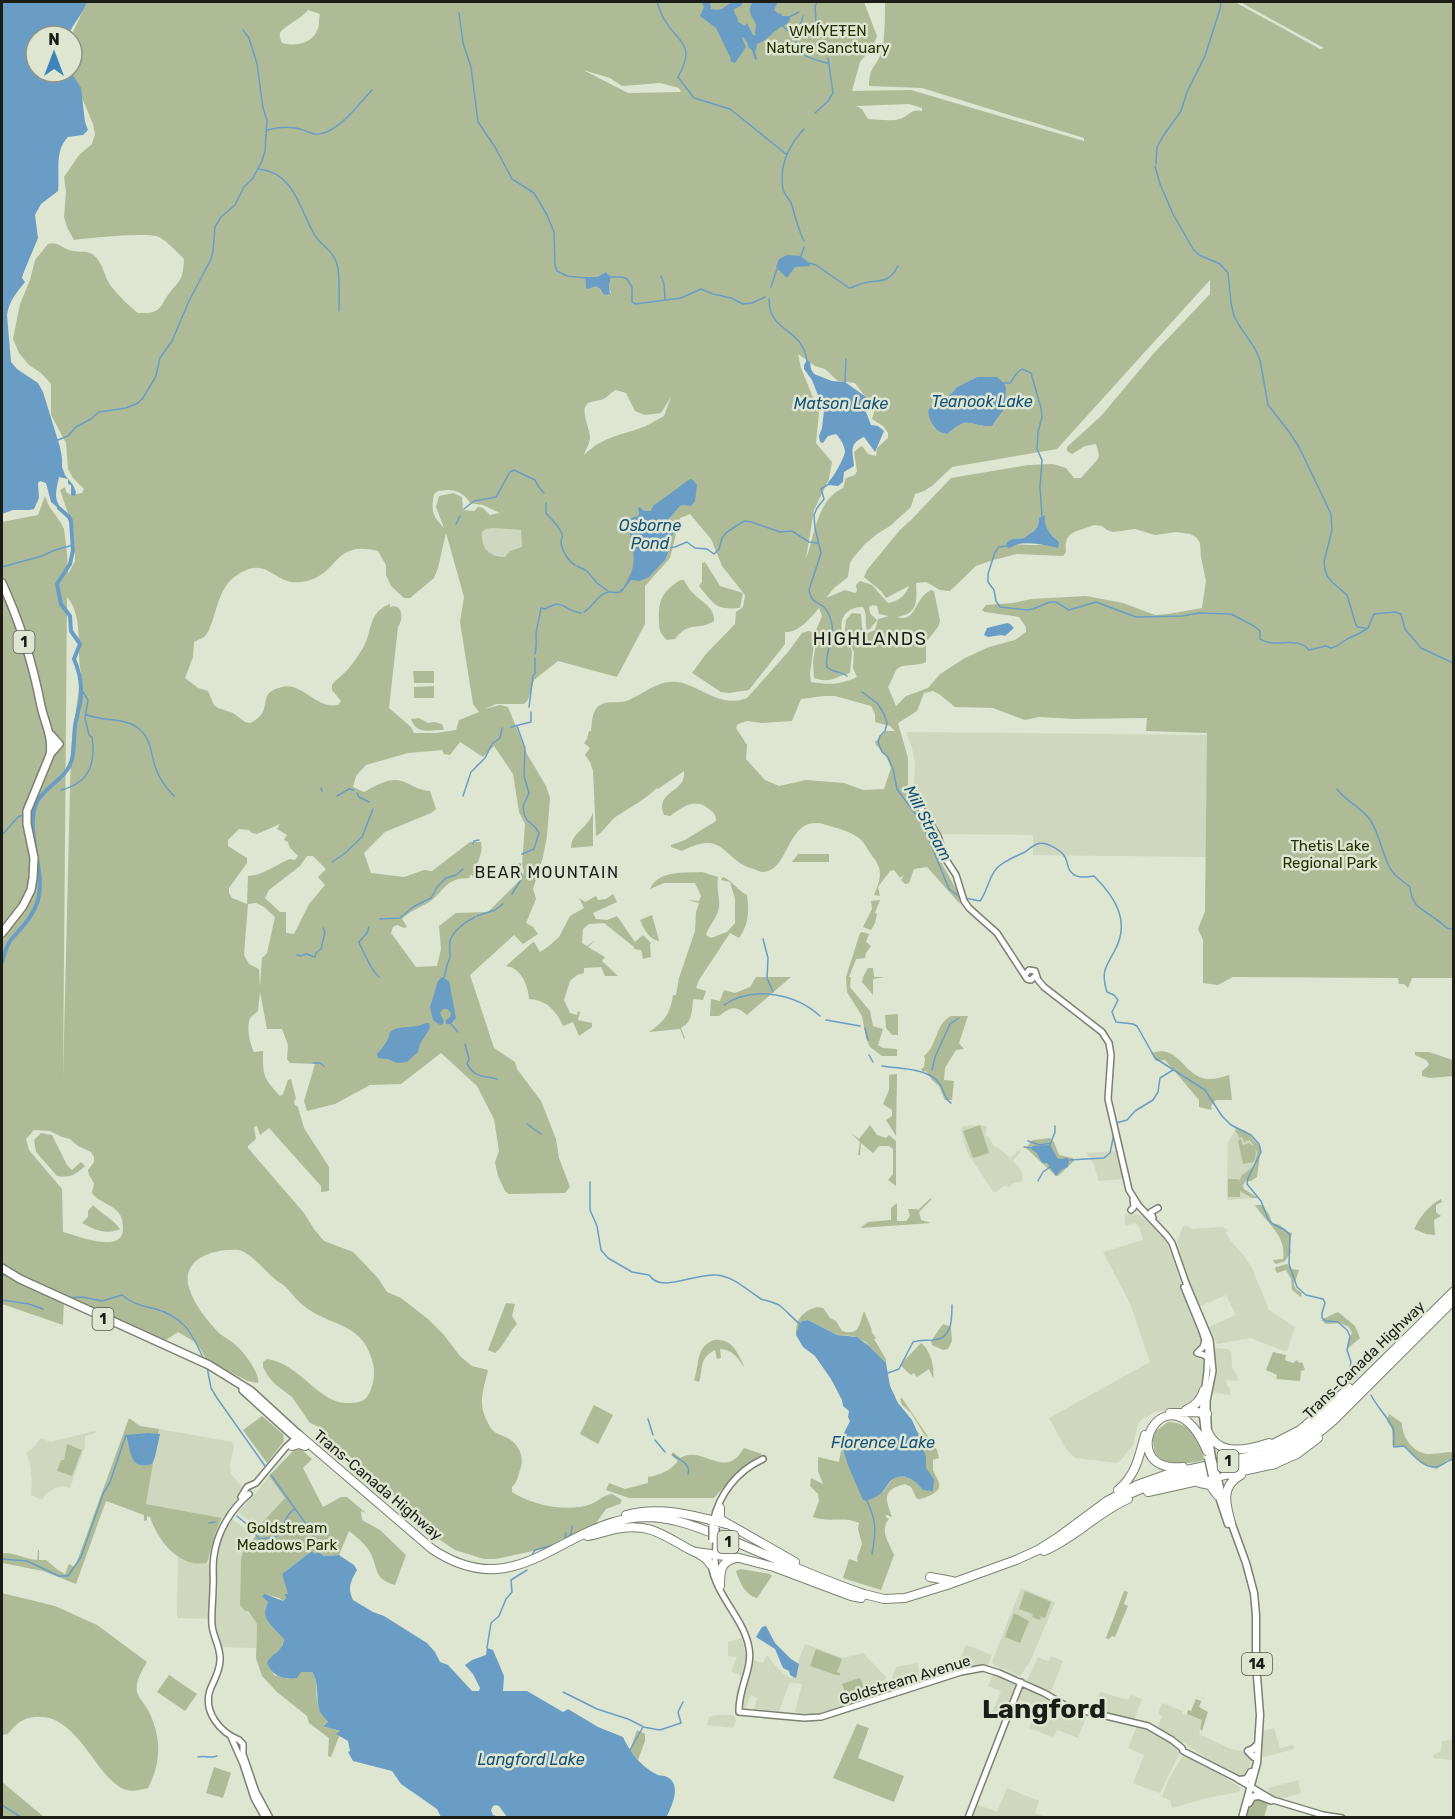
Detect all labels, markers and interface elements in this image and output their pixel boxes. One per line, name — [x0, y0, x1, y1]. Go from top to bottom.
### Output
park label: W̱MÍYEŦEN Nature Sanctuary — [766, 22, 890, 57]
north arrow — [24, 24, 84, 84]
text: N — [48, 30, 60, 49]
water label: Teanook Lake — [931, 392, 1033, 411]
water label: Matson Lake — [794, 394, 888, 413]
water label: Osborne Pond — [619, 516, 681, 553]
district label: HIGHLANDS — [813, 628, 927, 650]
road number: 1 — [14, 631, 34, 653]
water label: Mill Stream — [900, 782, 956, 864]
park label: Thetis Lake Regional Park — [1282, 837, 1378, 872]
district label: BEAR MOUNTAIN — [474, 863, 620, 882]
street label: Trans-Canada Highway — [1299, 1297, 1429, 1423]
road number: 1 — [92, 1308, 114, 1330]
street label: Trans-Canada Highway — [310, 1426, 446, 1544]
water label: Florence Lake — [831, 1433, 935, 1452]
road number: 1 — [1218, 1450, 1238, 1472]
park label: Goldstream Meadows Park — [237, 1519, 337, 1554]
road number: 1 — [718, 1531, 738, 1553]
street label: Goldstream Avenue — [837, 1651, 973, 1709]
road number: 14 — [1242, 1653, 1272, 1675]
district label: Langford — [982, 1693, 1106, 1725]
water label: Langford Lake — [477, 1750, 585, 1769]

